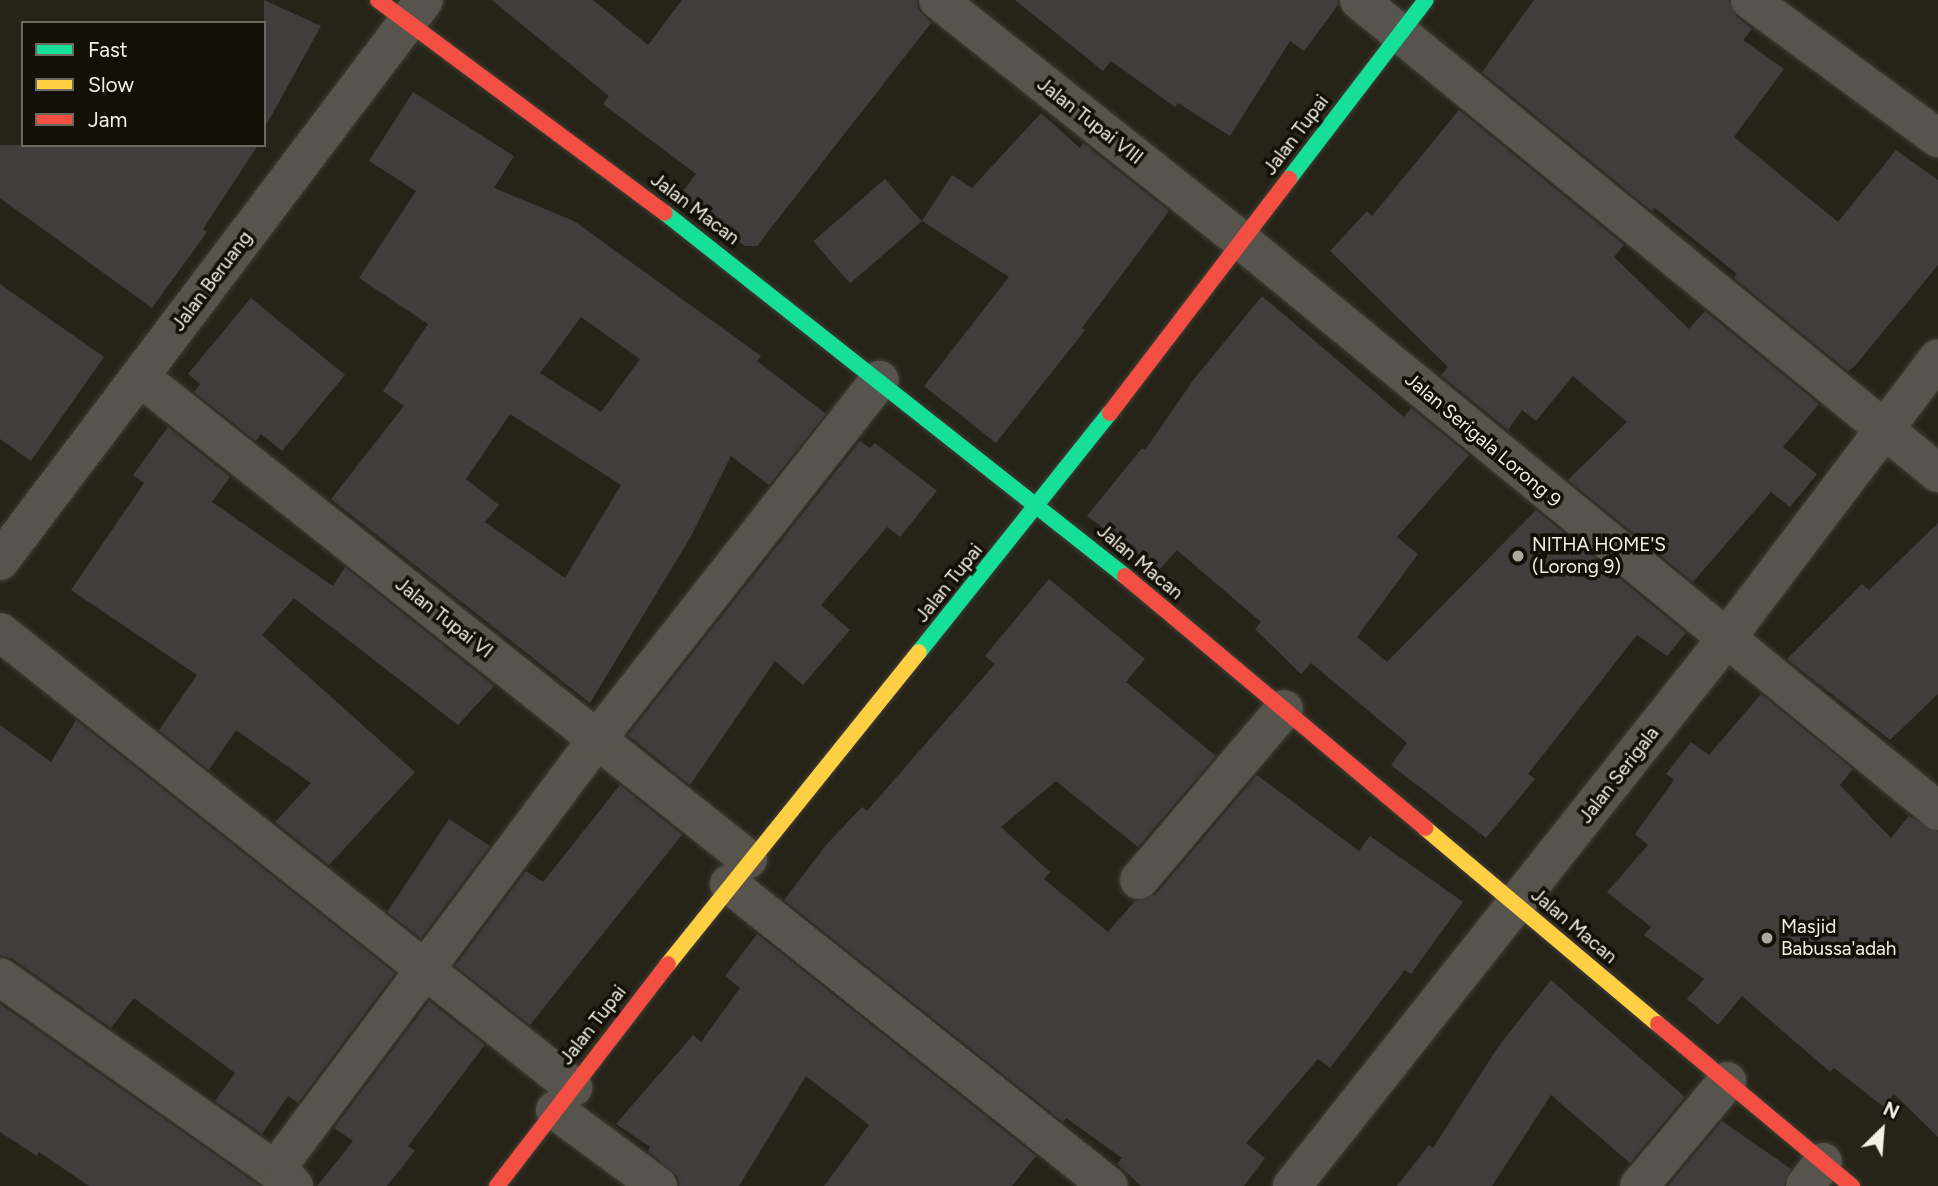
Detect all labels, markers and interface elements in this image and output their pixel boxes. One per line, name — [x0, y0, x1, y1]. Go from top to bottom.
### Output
legend — [21, 21, 266, 147]
text: Fast — [88, 37, 128, 62]
text: Slow — [88, 72, 134, 97]
street label: Jalan Tupai VIII — [1033, 73, 1147, 169]
street label: Jalan Tupai — [1259, 91, 1333, 179]
text: Jam — [88, 107, 127, 132]
street label: Jalan Macan — [646, 168, 744, 250]
street label: Jalan Beruang — [167, 227, 257, 335]
street label: Jalan Serigala Lorong 9 — [1400, 368, 1566, 512]
street label: Jalan Macan — [1092, 520, 1188, 604]
place label: NITHA HOME'S (Lorong 9) — [1532, 534, 1666, 578]
street label: Jalan Tupai — [911, 539, 987, 627]
marker: NITHA HOME'S (Lorong 9) — [1510, 548, 1526, 564]
street label: Jalan Tupai VI — [391, 573, 497, 663]
street label: Jalan Serigala — [1574, 722, 1664, 828]
street label: Jalan Macan — [1526, 884, 1622, 968]
place label: Masjid Babussa'adah — [1781, 916, 1896, 960]
marker: Masjid Babussa'adah — [1759, 930, 1775, 946]
street label: Jalan Tupai — [555, 981, 631, 1069]
north arrow — [1847, 1095, 1917, 1165]
text: N — [1880, 1097, 1903, 1124]

